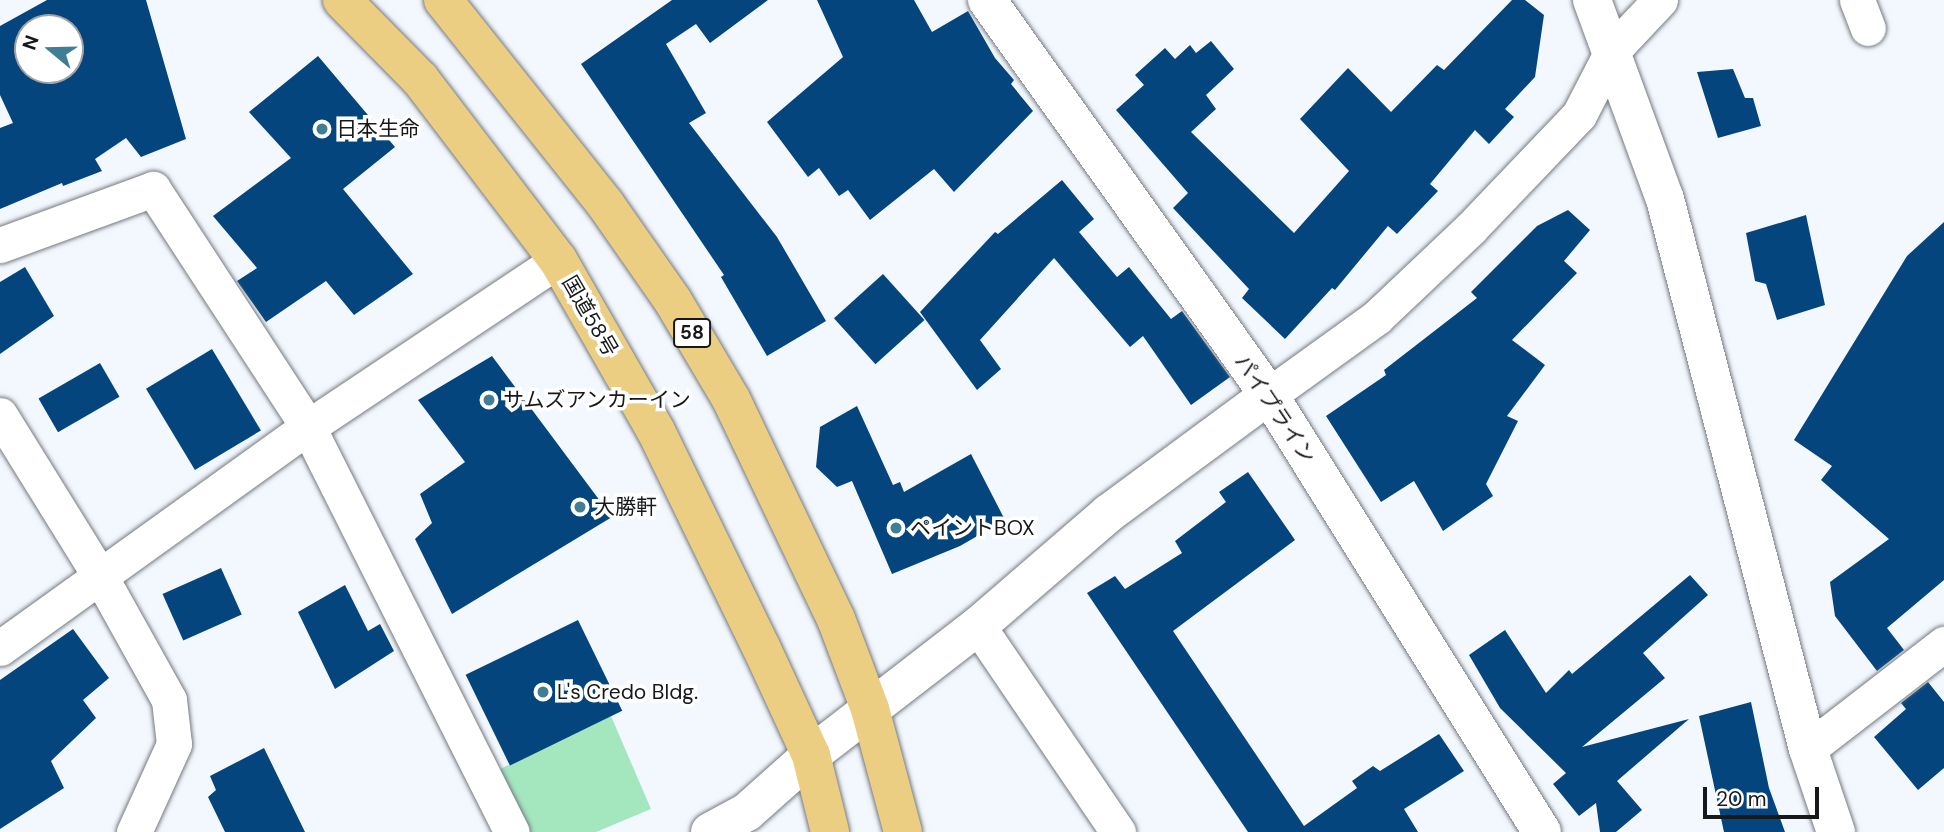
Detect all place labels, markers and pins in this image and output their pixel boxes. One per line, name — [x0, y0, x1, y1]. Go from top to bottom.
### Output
place label: 日本生命 — [336, 116, 420, 142]
marker: 日本生命 — [314, 121, 330, 137]
place label: サムズアンカーイン — [503, 387, 692, 413]
marker: サムズアンカーイン — [481, 392, 497, 408]
place label: 大勝軒 — [594, 494, 657, 520]
marker: 大勝軒 — [572, 499, 588, 515]
place label: ペイントBOX — [910, 515, 1035, 541]
marker: ペイントBOX — [888, 520, 904, 536]
place label: L's Credo Bldg. — [557, 679, 698, 705]
marker: L's Credo Bldg. — [535, 684, 551, 700]

